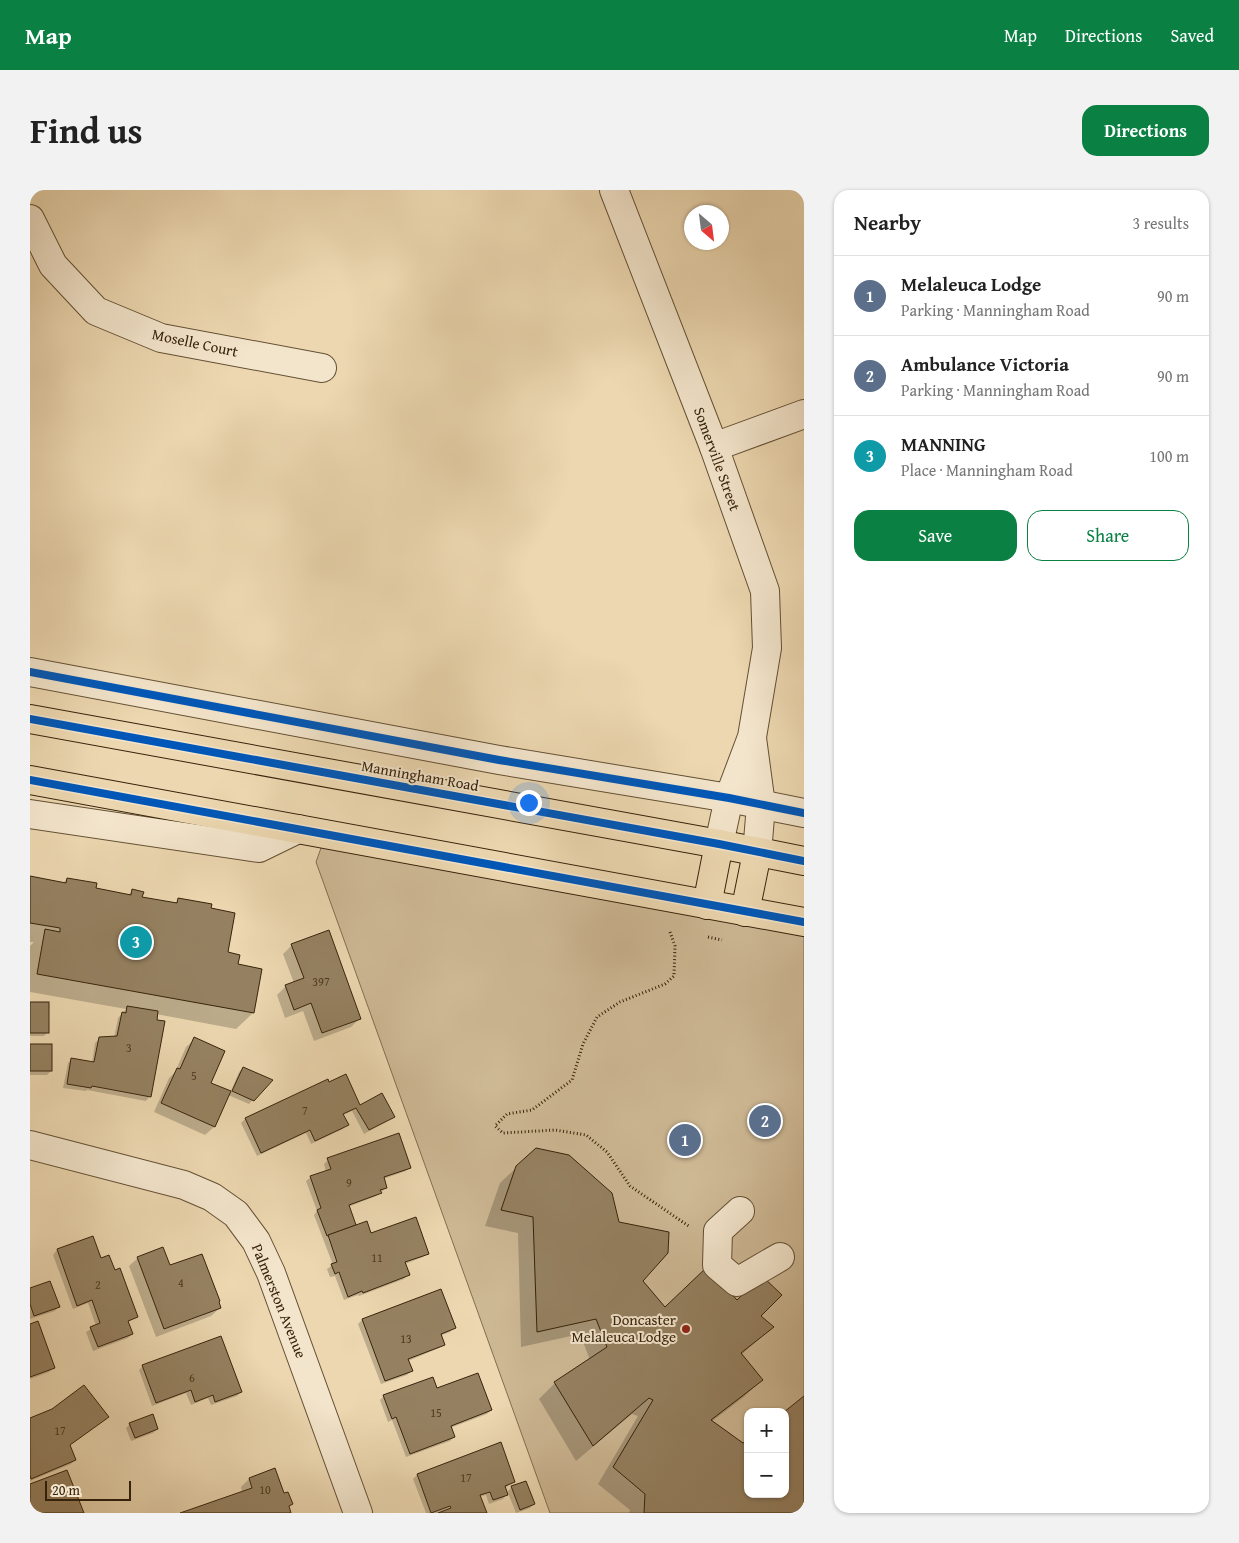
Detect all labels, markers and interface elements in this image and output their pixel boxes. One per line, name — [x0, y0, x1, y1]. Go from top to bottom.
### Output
text: Map — [25, 18, 72, 53]
text: Map — [1004, 22, 1037, 49]
text: Directions — [1065, 22, 1142, 49]
text: Saved — [1170, 22, 1214, 49]
text: Find us — [30, 105, 143, 156]
button: Directions — [1082, 105, 1209, 156]
north arrow — [684, 205, 729, 250]
text: Nearby — [854, 207, 921, 238]
text: 3 results — [1132, 211, 1189, 235]
text: Melaleuca Lodge — [901, 270, 1041, 298]
text: 1 — [866, 284, 874, 308]
text: 90 m — [1157, 284, 1189, 308]
text: Parking · Manningham Road — [901, 298, 1090, 322]
street label: Moselle Court — [150, 323, 241, 362]
text: Ambulance Victoria — [901, 350, 1069, 378]
text: 2 — [866, 364, 874, 388]
text: 90 m — [1157, 364, 1189, 388]
text: Parking · Manningham Road — [901, 378, 1090, 402]
street label: Somerville Street — [689, 404, 746, 514]
text: MANNING — [901, 430, 986, 458]
text: 3 — [866, 444, 874, 468]
text: 100 m — [1149, 444, 1189, 468]
text: Place · Manningham Road — [901, 458, 1073, 482]
button: Save — [854, 510, 1017, 561]
button: Share — [1027, 510, 1189, 561]
street label: Manningham Road — [360, 755, 480, 796]
your location — [516, 790, 542, 816]
pin: 3 — [120, 923, 152, 961]
house number: 397 — [312, 973, 330, 990]
house number: 3 — [126, 1039, 132, 1056]
house number: 5 — [191, 1067, 197, 1084]
house number: 7 — [302, 1102, 308, 1119]
pin: 2 — [749, 1102, 781, 1140]
pin: 1 — [669, 1121, 701, 1159]
house number: 9 — [346, 1174, 352, 1191]
street label: Palmerston Avenue — [247, 1241, 312, 1361]
house number: 11 — [371, 1249, 383, 1266]
house number: 4 — [178, 1274, 184, 1291]
house number: 2 — [95, 1276, 101, 1293]
place label: Doncaster Melaleuca Lodge — [571, 1309, 676, 1347]
marker: Doncaster Melaleuca Lodge — [680, 1323, 692, 1335]
house number: 13 — [400, 1330, 412, 1347]
house number: 6 — [189, 1369, 195, 1386]
house number: 15 — [430, 1404, 442, 1421]
map controls — [744, 1408, 789, 1498]
button: + — [744, 1408, 789, 1453]
house number: 17 — [54, 1422, 66, 1439]
button: − — [744, 1453, 789, 1498]
house number: 17 — [460, 1469, 472, 1486]
scale bar — [45, 1478, 131, 1501]
text: 20 m — [52, 1480, 80, 1500]
house number: 10 — [259, 1481, 271, 1498]

